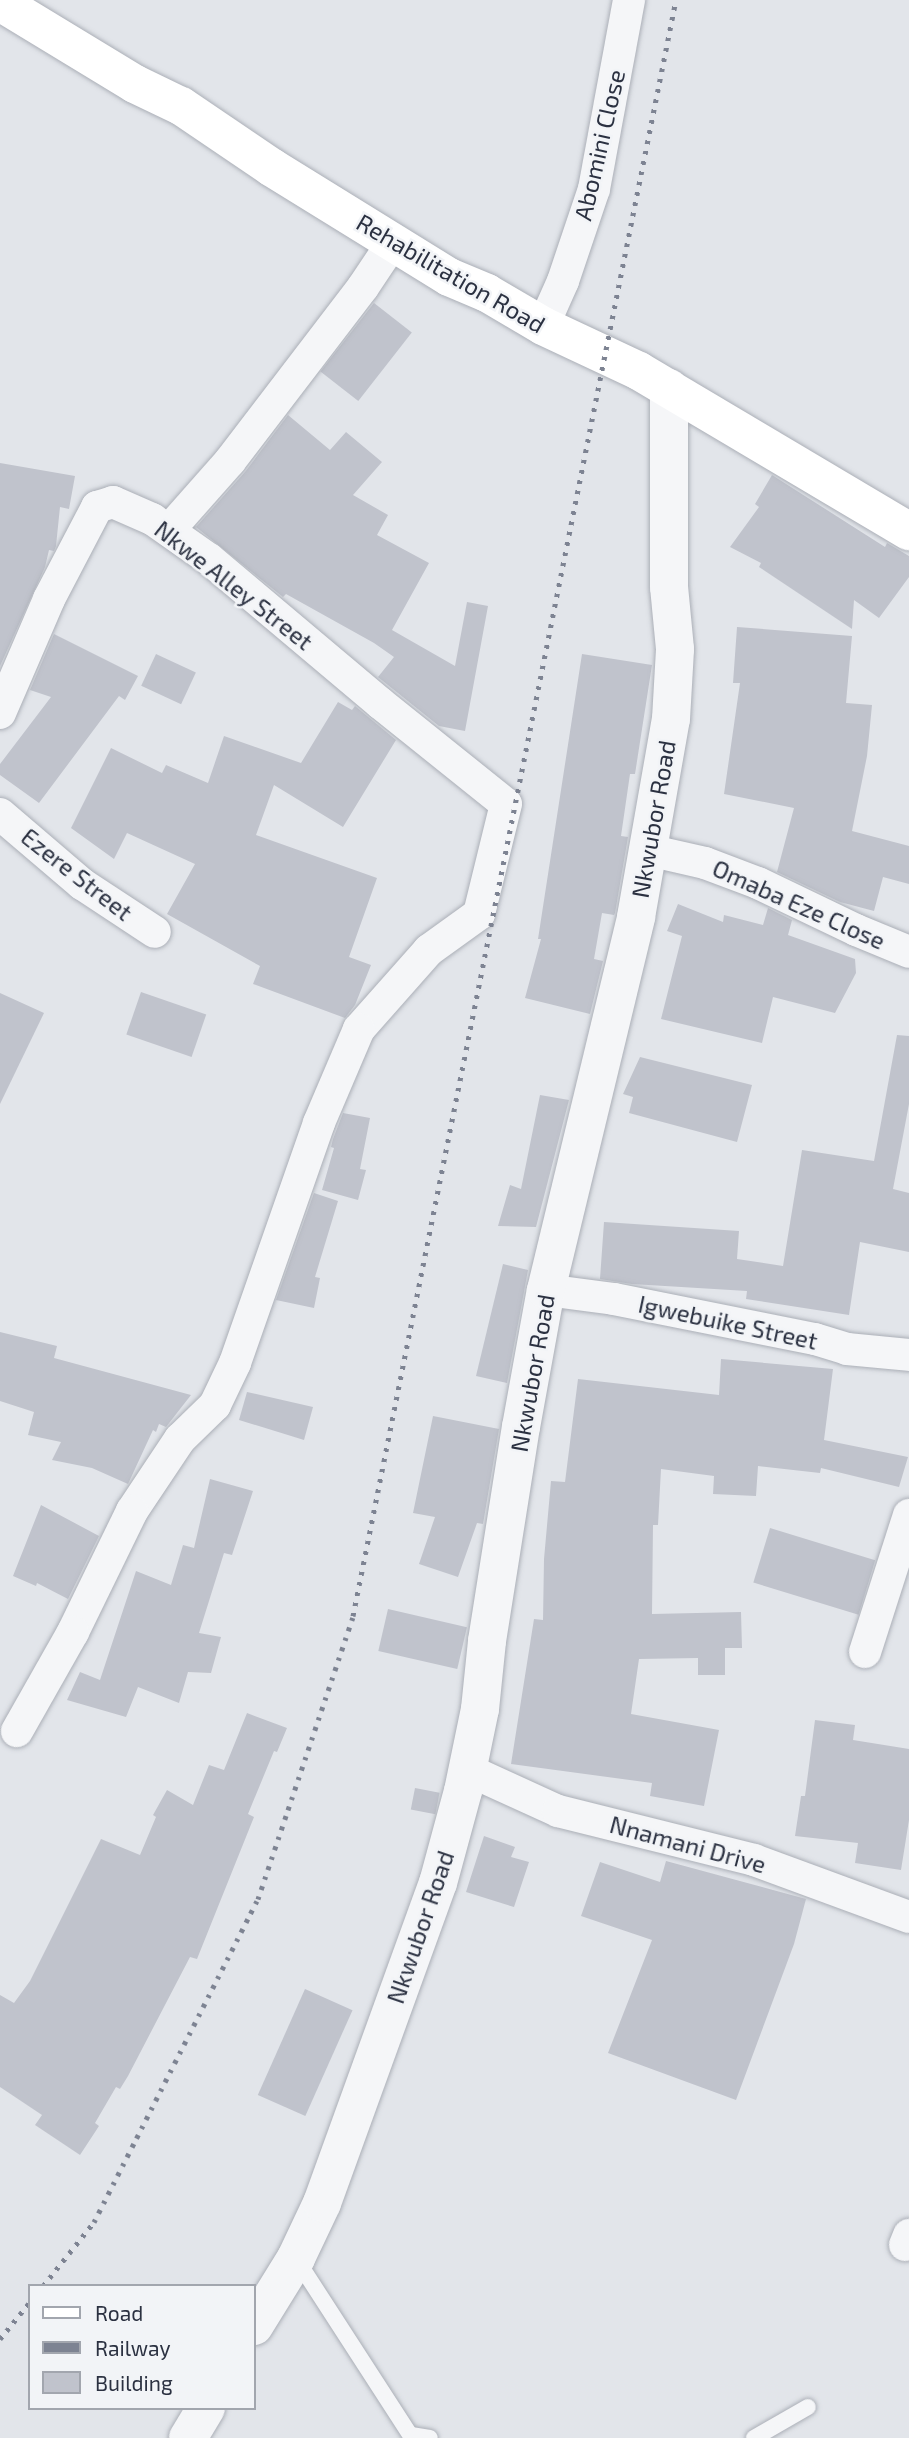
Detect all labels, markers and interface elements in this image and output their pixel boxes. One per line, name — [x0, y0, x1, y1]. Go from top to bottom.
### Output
street label: Abomini Close — [568, 67, 630, 223]
street label: Rehabilitation Road — [352, 207, 550, 339]
street label: Nkwe Alley Street — [149, 514, 319, 656]
street label: Nkwubor Road — [625, 738, 681, 900]
street label: Ezere Street — [16, 822, 138, 926]
street label: Omaba Eze Close — [708, 853, 890, 955]
street label: Igwebuike Street — [636, 1289, 820, 1355]
street label: Nkwubor Road — [504, 1292, 560, 1454]
street label: Nnamani Drive — [607, 1809, 769, 1879]
street label: Nkwubor Road — [380, 1847, 460, 2007]
legend — [28, 2284, 256, 2410]
text: Road — [95, 2300, 143, 2325]
text: Railway — [95, 2335, 171, 2360]
text: Building — [95, 2370, 173, 2395]

